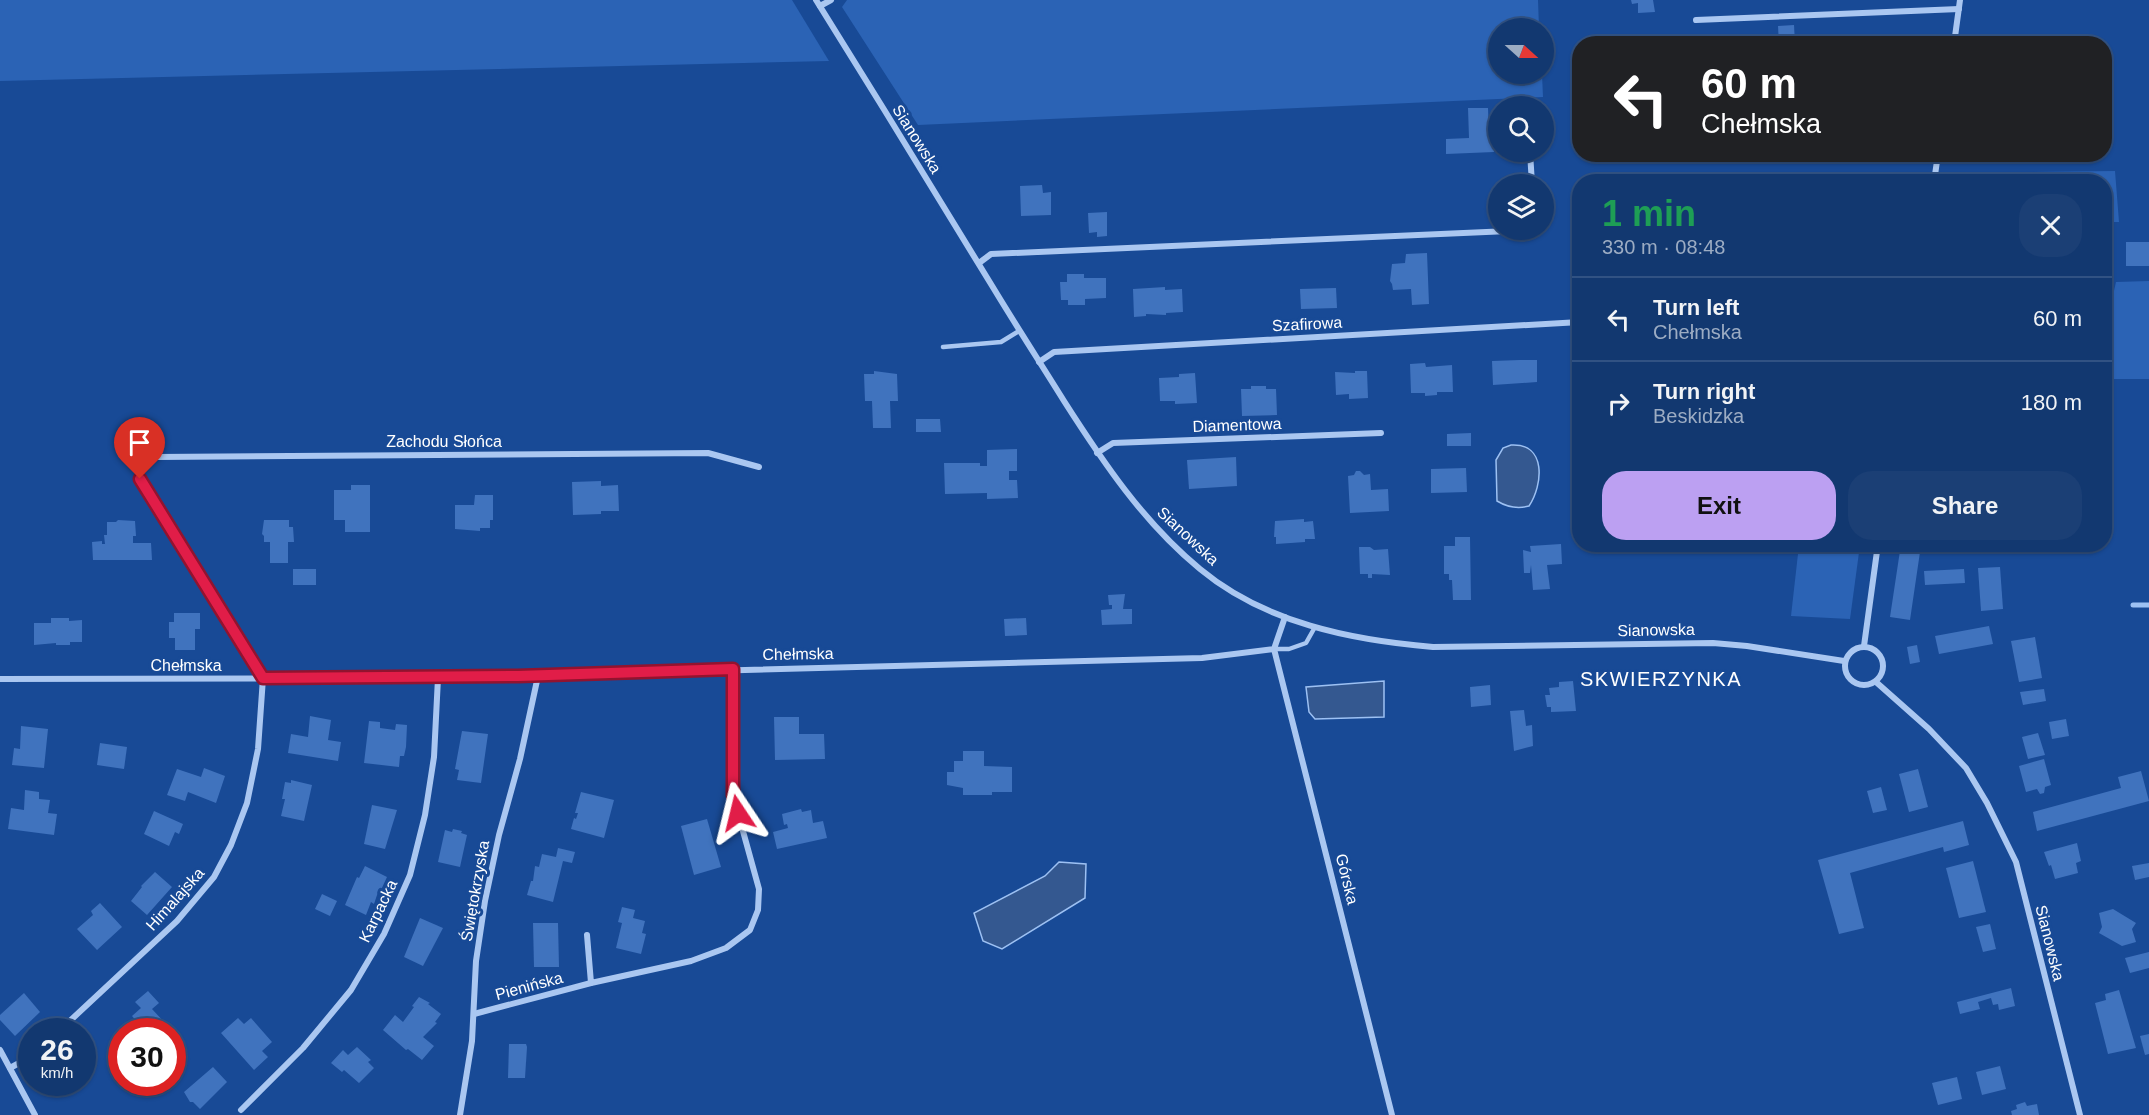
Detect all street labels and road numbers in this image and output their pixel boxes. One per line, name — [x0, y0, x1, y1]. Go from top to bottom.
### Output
street label: Sianowska — [889, 102, 945, 176]
street label: Szafirowa — [1271, 314, 1343, 334]
street label: Diamentowa — [1192, 415, 1282, 435]
street label: Zachodu Słońca — [386, 433, 502, 450]
street label: Sianowska — [1154, 503, 1222, 569]
street label: Sianowska — [1617, 621, 1695, 639]
street label: Chełmska — [762, 645, 834, 663]
street label: Chełmska — [150, 657, 222, 674]
street label: Świętokrzyska — [457, 839, 492, 943]
street label: Górska — [1333, 852, 1362, 906]
street label: Himalajska — [143, 864, 208, 934]
street label: Karpacka — [356, 877, 400, 945]
street label: Sianowska — [2032, 903, 2068, 983]
street label: Pienińska — [493, 969, 565, 1003]

